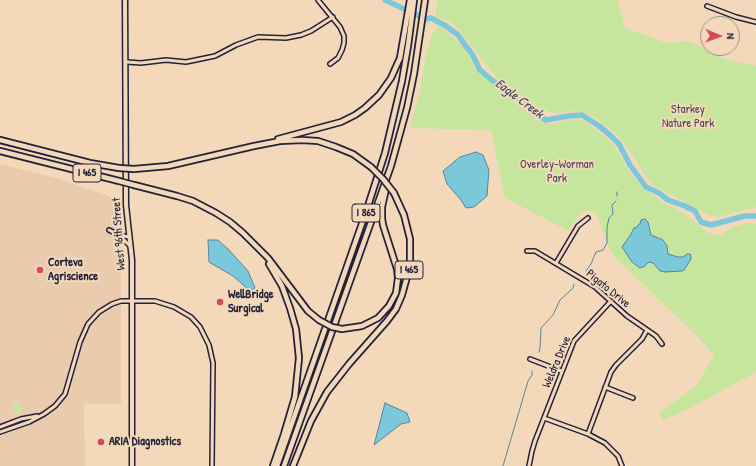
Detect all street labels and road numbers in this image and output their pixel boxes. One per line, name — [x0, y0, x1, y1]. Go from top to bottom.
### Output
road number: I 465 — [73, 164, 101, 182]
street label: West 96th Street — [109, 197, 129, 271]
road number: I 865 — [352, 204, 380, 222]
road number: I 465 — [395, 261, 423, 279]
street label: Pigato Drive — [583, 267, 633, 311]
street label: Weldra Drive — [540, 334, 574, 390]

